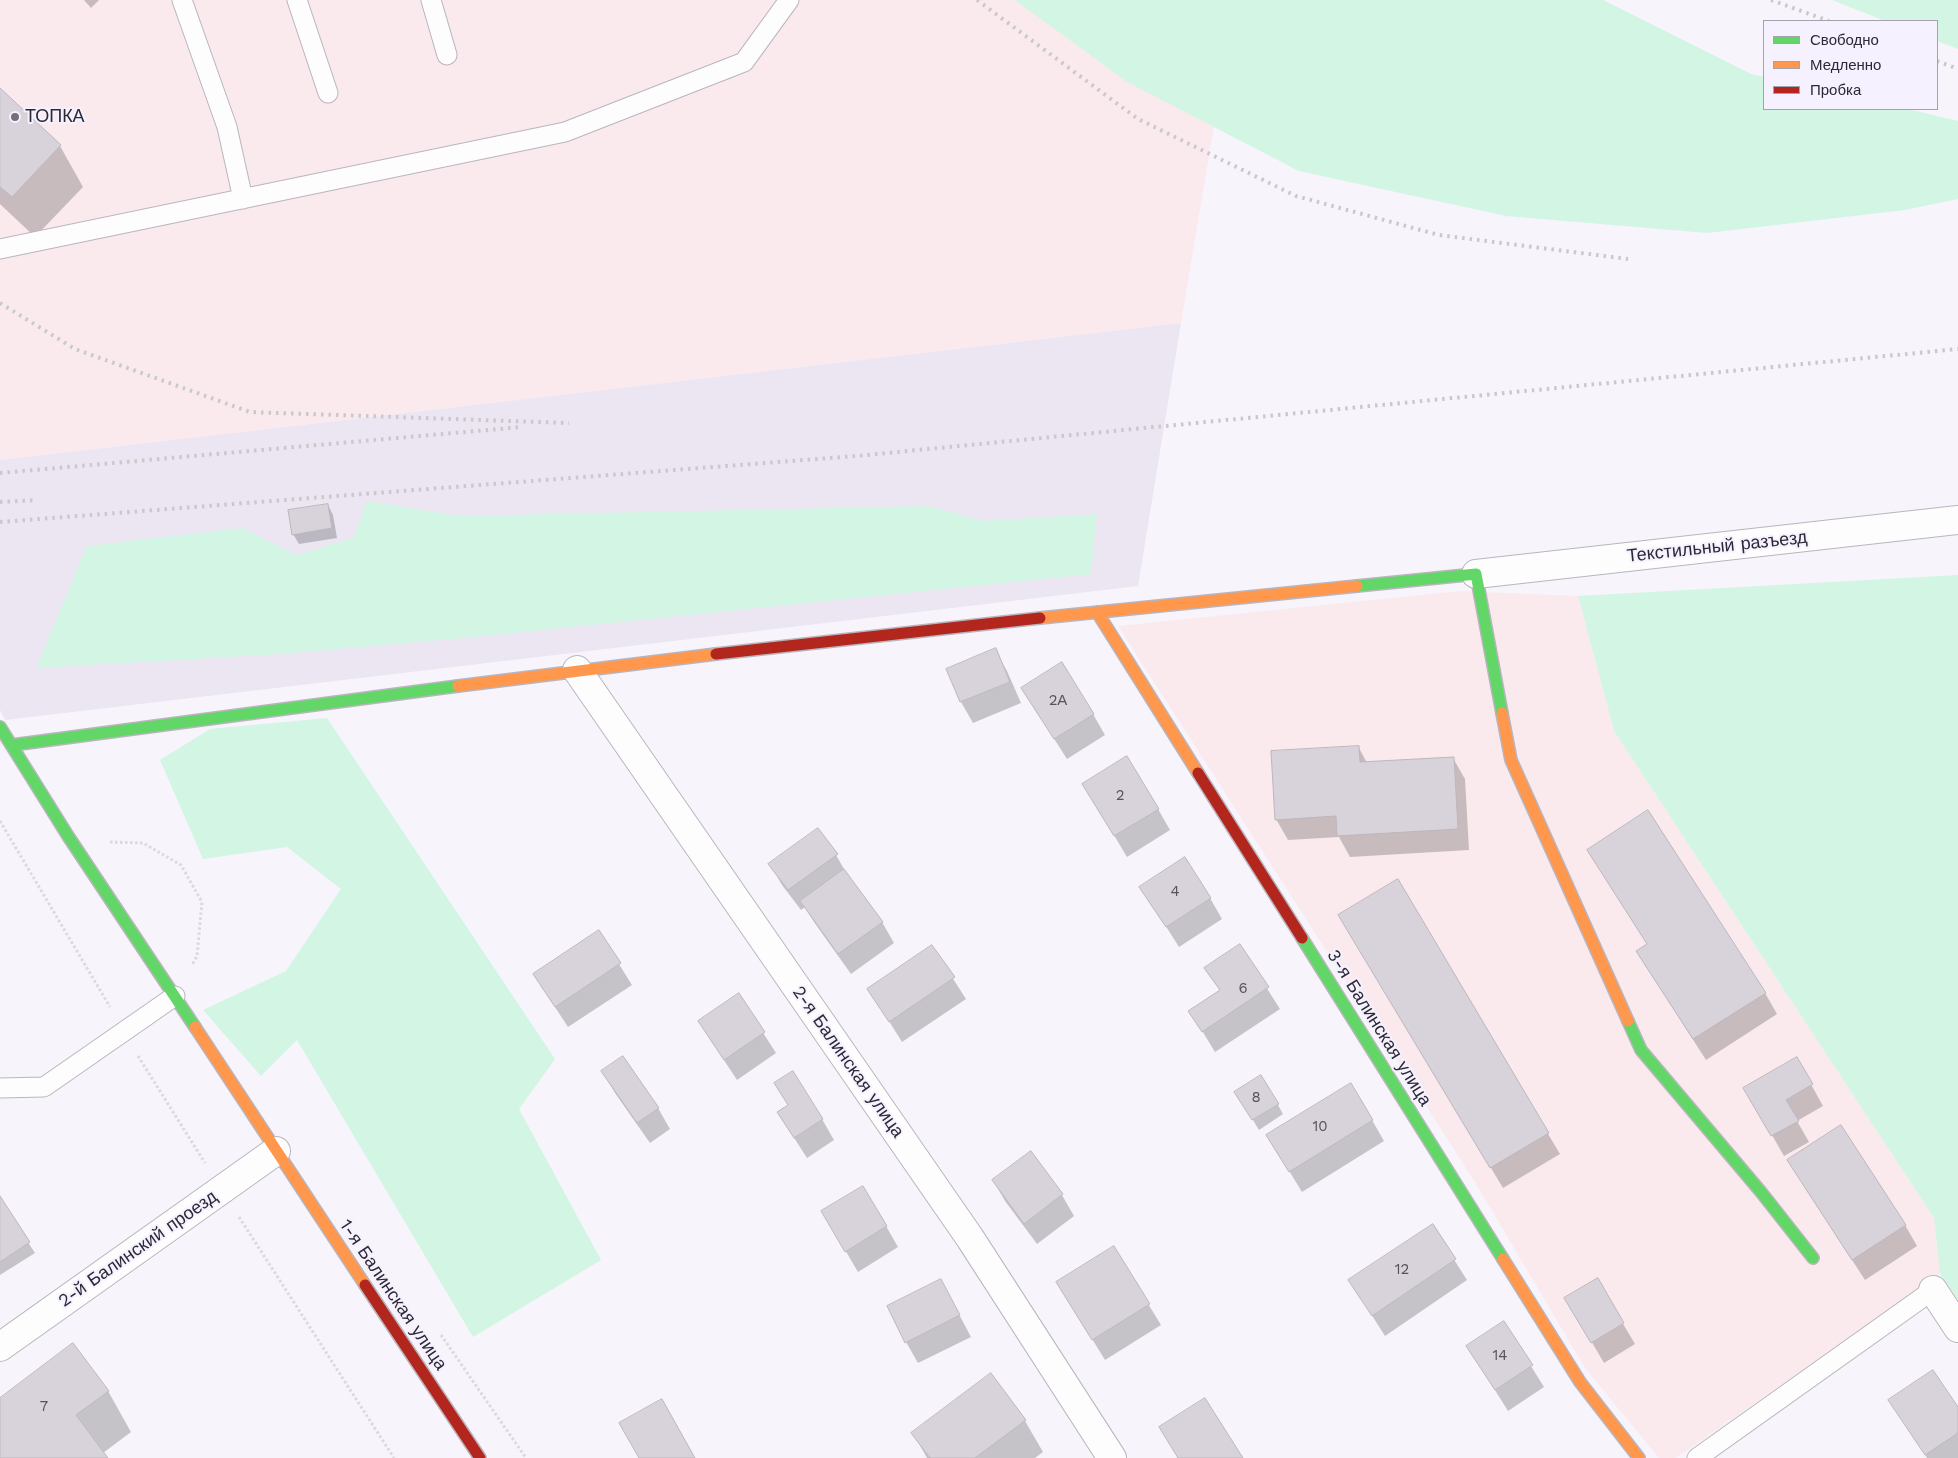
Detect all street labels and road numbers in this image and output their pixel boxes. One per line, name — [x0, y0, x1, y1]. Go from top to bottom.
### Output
street label: Текстильный разъезд — [1626, 527, 1808, 567]
street label: 3-я Балинская улица — [1322, 946, 1436, 1110]
street label: 2-я Балинская улица — [787, 982, 909, 1142]
street label: 2-й Балинский проезд — [55, 1186, 221, 1312]
street label: 1-я Балинская улица — [335, 1216, 451, 1374]

